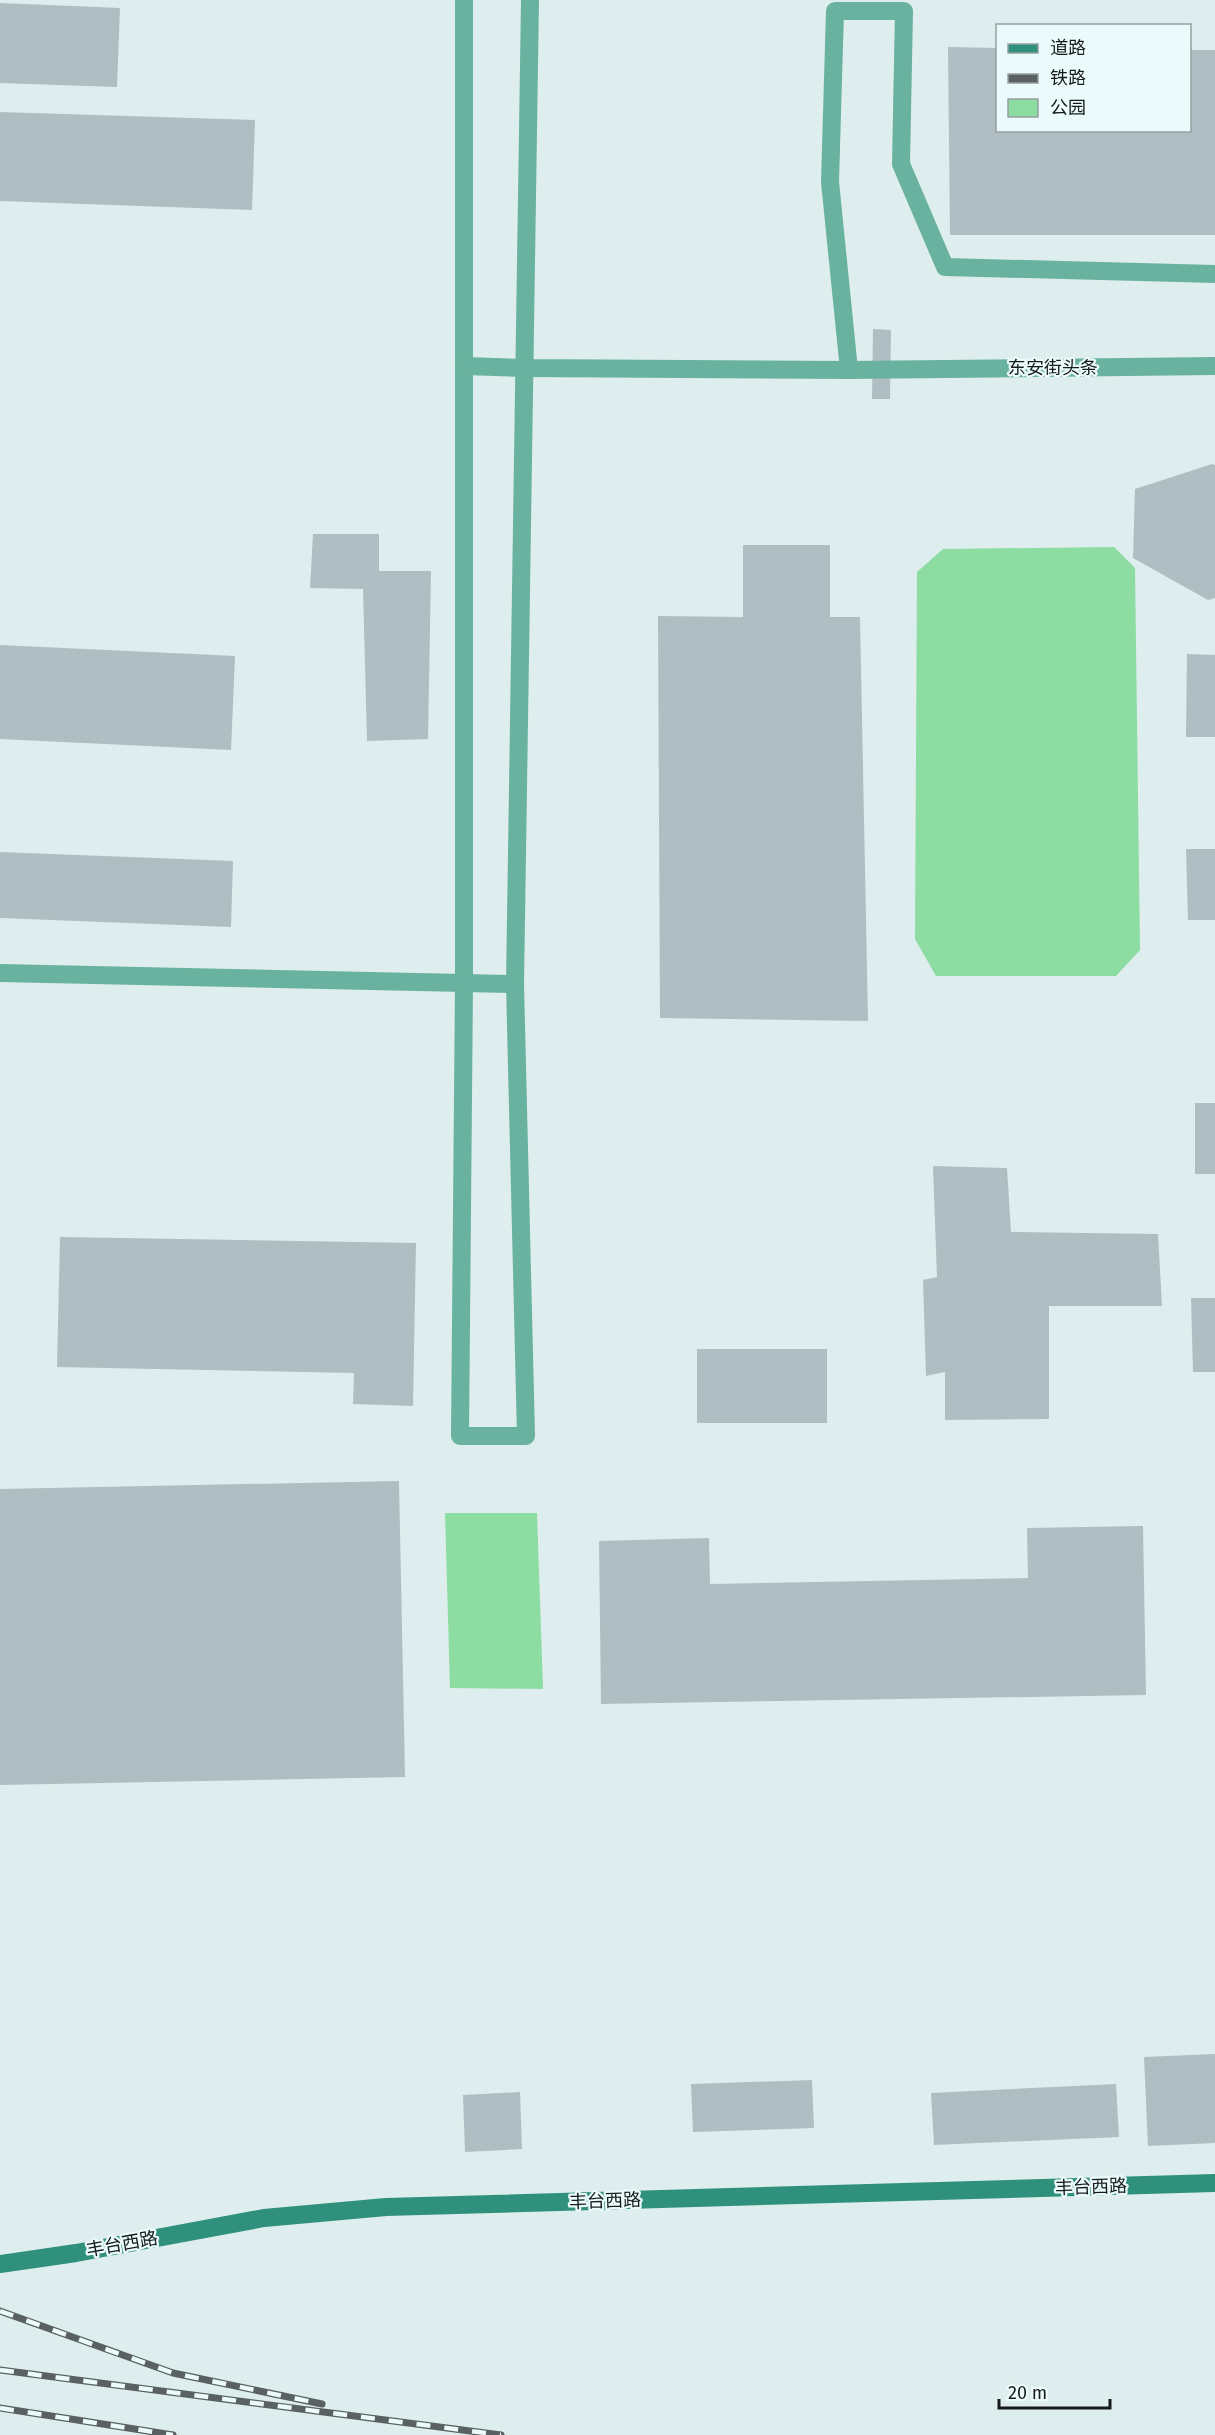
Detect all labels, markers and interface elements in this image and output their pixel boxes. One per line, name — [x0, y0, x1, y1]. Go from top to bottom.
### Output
legend — [996, 24, 1191, 132]
text: 道路 — [1050, 37, 1086, 59]
text: 铁路 — [1050, 67, 1086, 89]
text: 公园 — [1050, 97, 1086, 119]
street label: 东安街头条 — [1008, 357, 1098, 379]
street label: 丰台西路 — [1055, 2175, 1127, 2199]
street label: 丰台西路 — [569, 2189, 641, 2213]
street label: 丰台西路 — [85, 2227, 159, 2261]
scale bar — [999, 2372, 1110, 2410]
text: 20 m — [1008, 2382, 1047, 2404]

